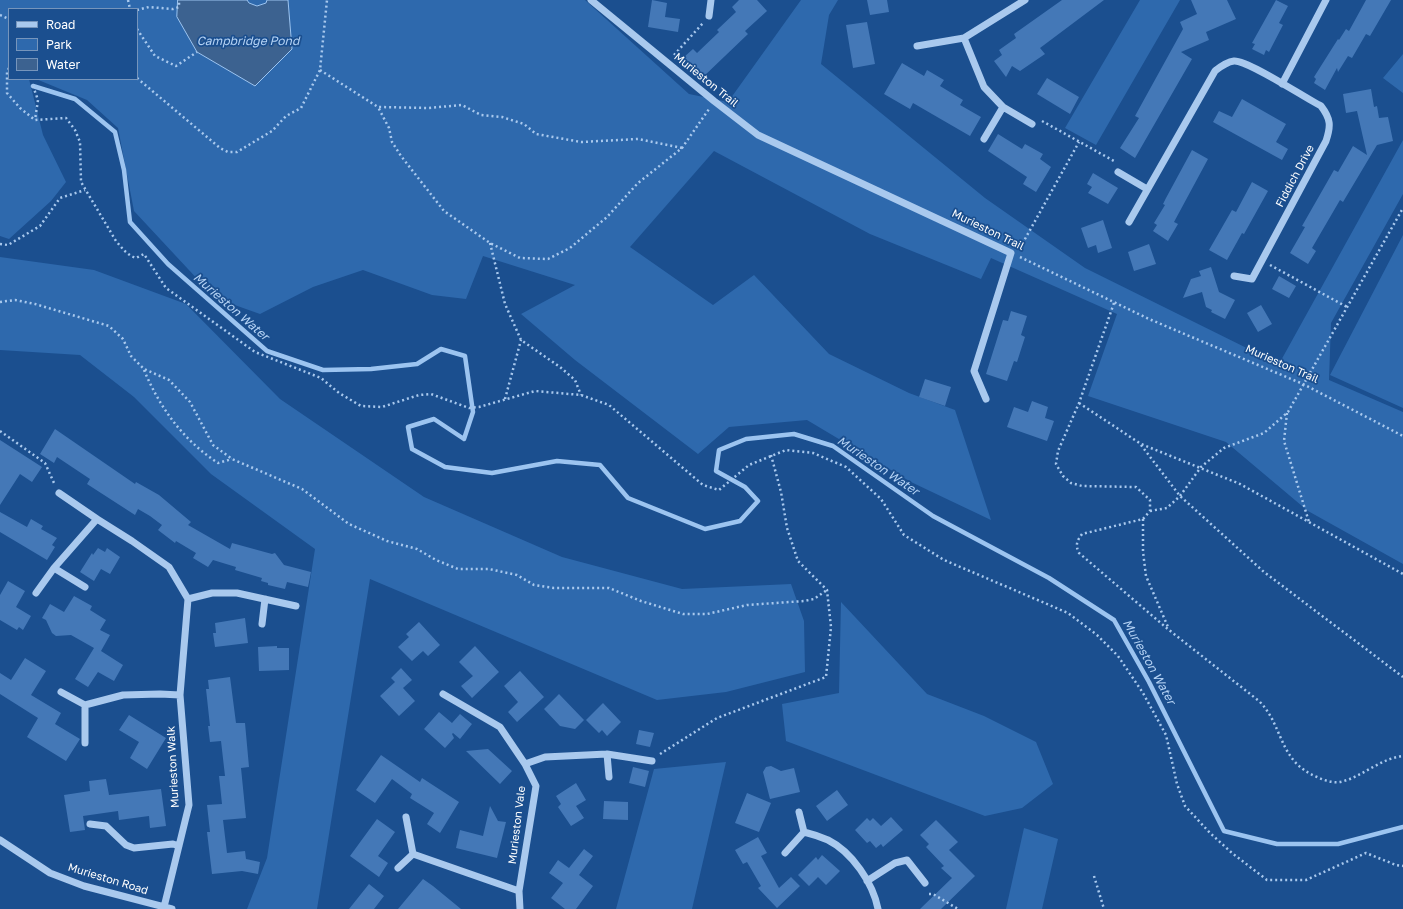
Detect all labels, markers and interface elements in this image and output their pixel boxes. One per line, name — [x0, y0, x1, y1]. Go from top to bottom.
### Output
legend — [8, 8, 138, 80]
text: Road — [46, 17, 75, 32]
water label: Campbridge Pond — [197, 34, 299, 48]
text: Park — [46, 37, 72, 52]
street label: Murieston Trail — [671, 50, 741, 110]
text: Water — [46, 57, 80, 72]
street label: Fiddich Drive — [1273, 143, 1317, 209]
street label: Murieston Trail — [950, 207, 1026, 253]
water label: Murieston Water — [190, 270, 272, 344]
street label: Murieston Trail — [1243, 342, 1321, 386]
water label: Murieston Water — [834, 433, 922, 499]
water label: Murieston Water — [1120, 617, 1178, 707]
street label: Murieston Walk — [164, 726, 182, 808]
street label: Murieston Vale — [506, 785, 528, 865]
street label: Murieston Road — [66, 861, 150, 897]

